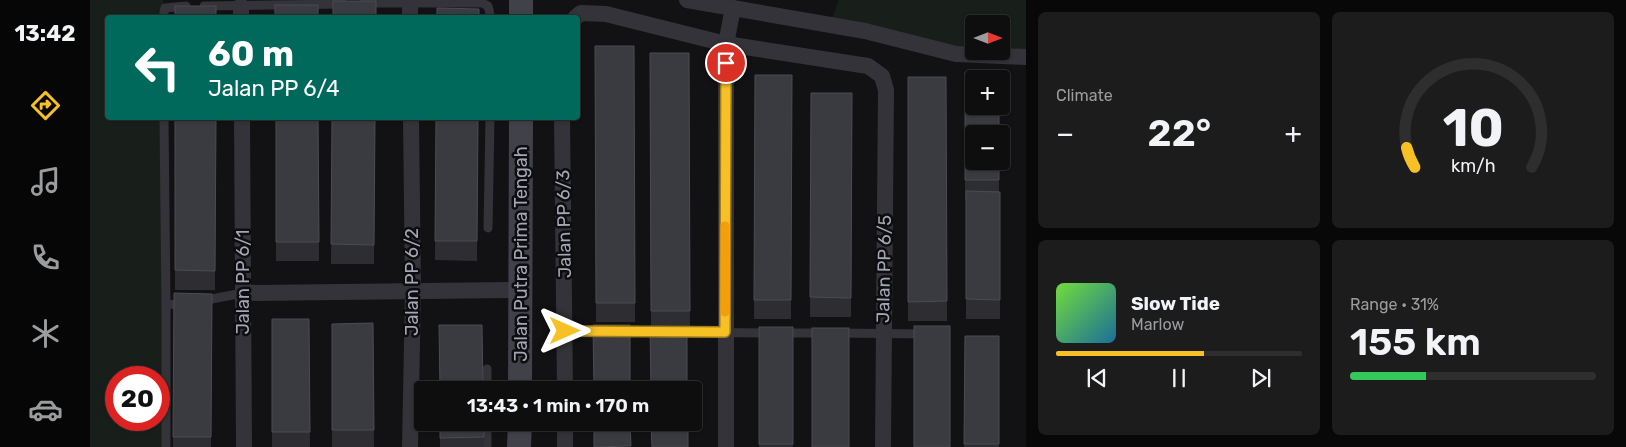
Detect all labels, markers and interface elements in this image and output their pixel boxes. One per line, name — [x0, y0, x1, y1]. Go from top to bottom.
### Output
north arrow — [965, 15, 1010, 60]
map controls — [965, 15, 1010, 170]
text: 13:42 — [14, 20, 76, 47]
text: 60 m — [208, 33, 294, 75]
icon: left — [125, 35, 190, 100]
pin — [705, 42, 747, 84]
icon: arrive — [712, 49, 740, 77]
button: + — [965, 70, 1010, 115]
text: Jalan PP 6/4 — [208, 75, 340, 102]
text: Climate — [1056, 86, 1113, 105]
icon: directions — [28, 88, 63, 123]
text: 10 — [1442, 97, 1504, 159]
text: 22° — [1148, 110, 1211, 156]
text: − — [1056, 117, 1074, 150]
text: + — [1285, 117, 1302, 150]
button: − — [965, 125, 1010, 170]
street label: Jalan Putra Prima Tengah — [510, 146, 532, 362]
text: km/h — [1451, 155, 1495, 176]
icon: music — [28, 164, 63, 199]
street label: Jalan PP 6/3 — [552, 170, 576, 278]
street label: Jalan PP 6/5 — [872, 215, 896, 323]
street label: Jalan PP 6/2 — [401, 228, 423, 336]
street label: Jalan PP 6/1 — [232, 229, 254, 335]
icon: phone — [28, 240, 63, 275]
text: Slow Tide — [1131, 292, 1220, 315]
text: Range · 31% — [1350, 295, 1439, 314]
position arrow — [538, 304, 590, 356]
text: Marlow — [1131, 315, 1184, 334]
icon: climate — [28, 316, 63, 351]
text: 155 km — [1350, 319, 1481, 365]
icon: previous — [1083, 364, 1111, 392]
icon: pause — [1165, 364, 1193, 392]
icon: next — [1247, 364, 1275, 392]
speed limit sign: 20 — [105, 366, 170, 431]
icon: car — [28, 392, 63, 427]
text: 13:43 · 1 min · 170 m — [467, 394, 649, 417]

